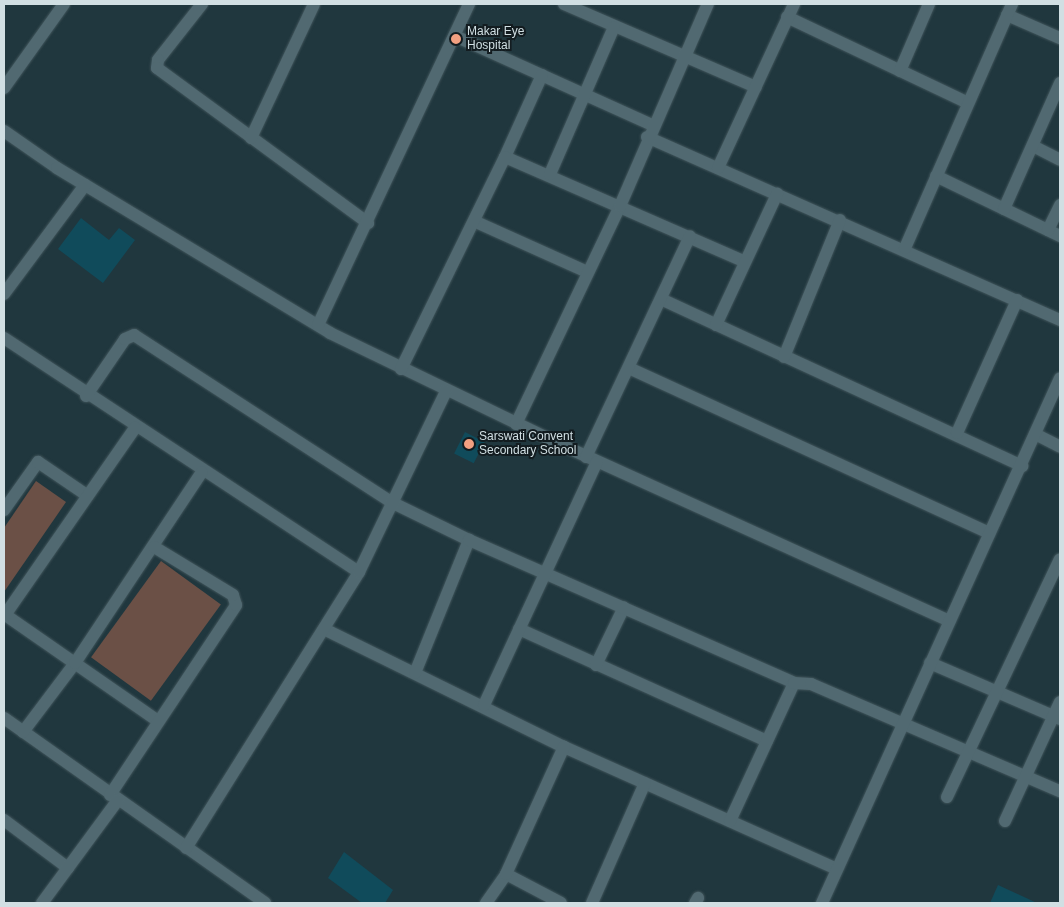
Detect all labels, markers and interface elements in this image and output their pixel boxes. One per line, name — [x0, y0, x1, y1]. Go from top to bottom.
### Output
place label: Makar Eye Hospital — [467, 25, 524, 53]
marker: Makar Eye Hospital — [449, 32, 463, 46]
place label: Sarswati Convent Secondary School — [479, 430, 576, 458]
marker: Sarswati Convent Secondary School — [463, 438, 475, 450]

